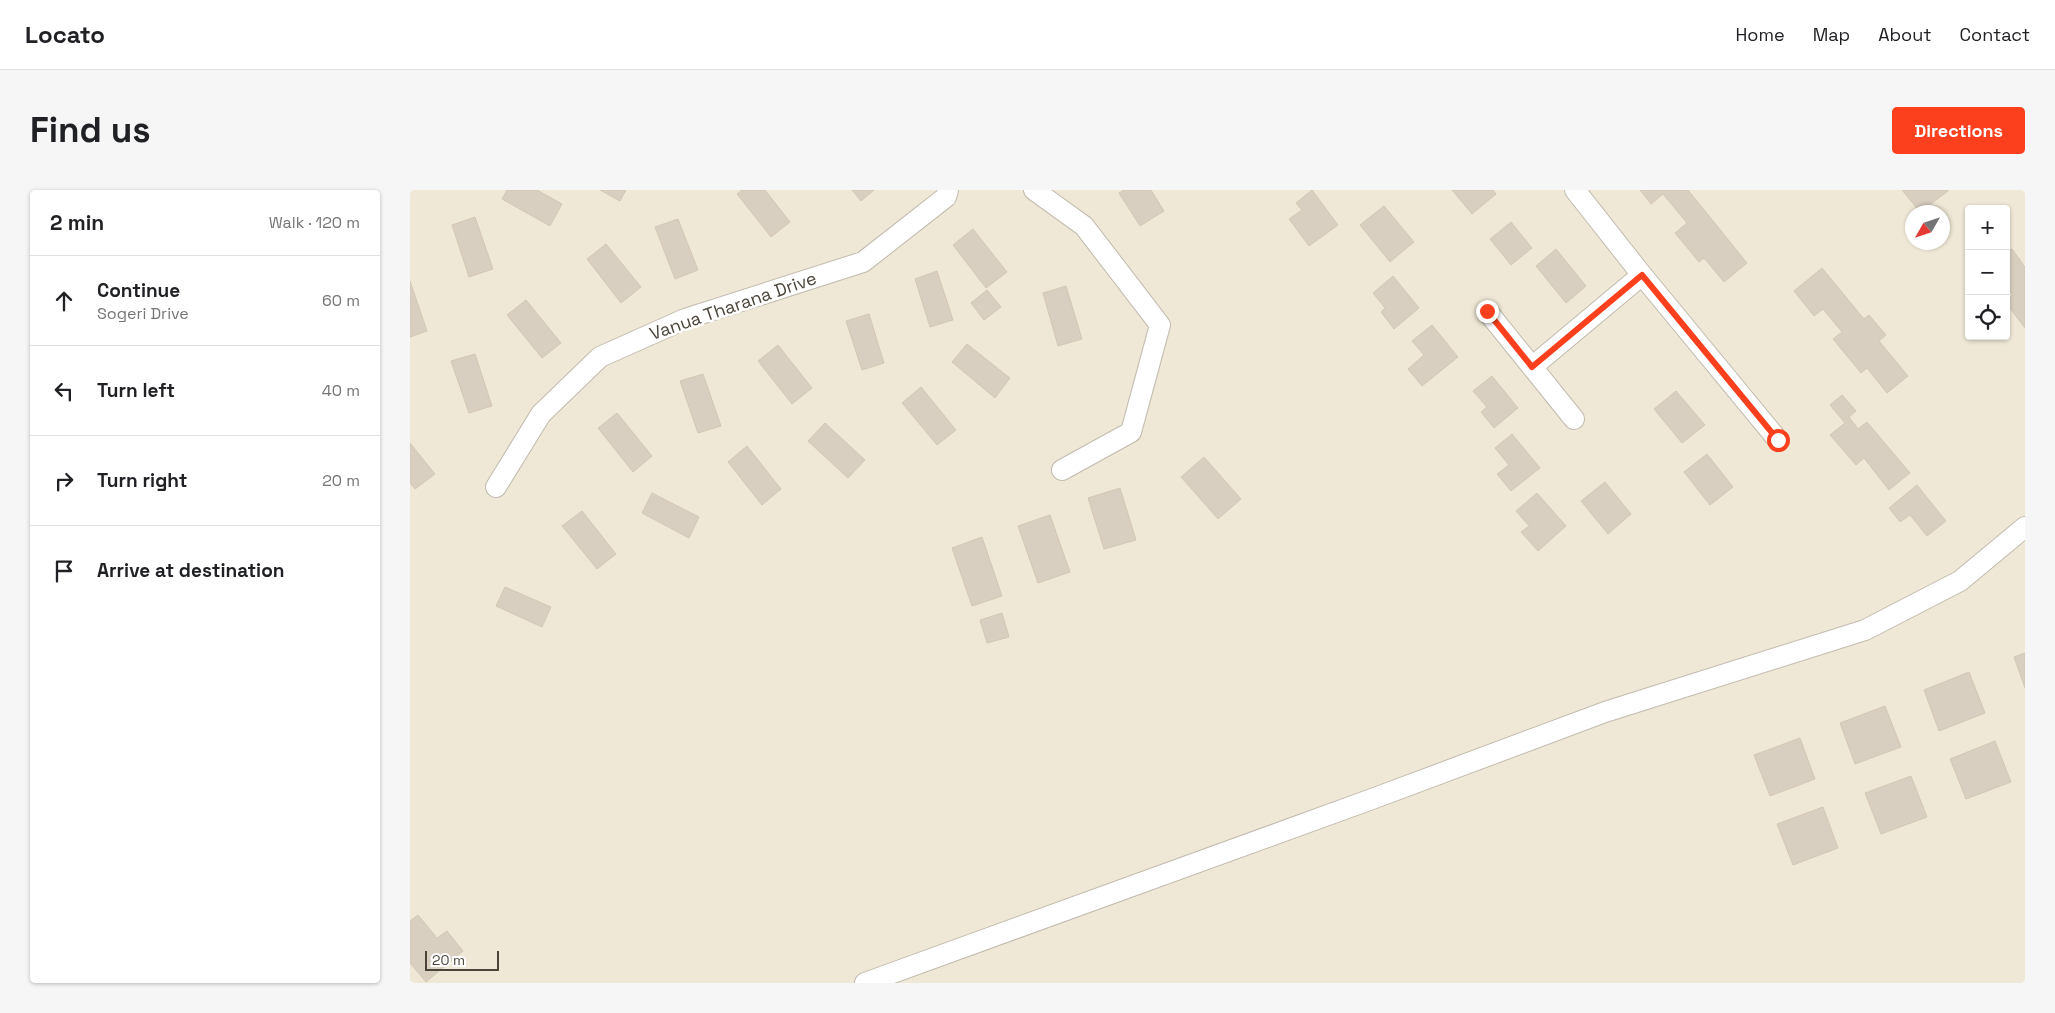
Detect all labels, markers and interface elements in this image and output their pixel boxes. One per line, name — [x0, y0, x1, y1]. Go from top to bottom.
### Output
text: Locato — [25, 19, 105, 50]
text: Home — [1736, 23, 1785, 46]
text: Map — [1813, 23, 1850, 46]
text: About — [1878, 23, 1932, 46]
text: Contact — [1960, 23, 2030, 46]
button: Directions — [1892, 107, 2025, 154]
text: Find us — [30, 108, 151, 152]
north arrow — [1905, 205, 1950, 250]
map controls — [1965, 205, 2010, 340]
button: + — [1965, 205, 2010, 250]
text: 2 min — [50, 209, 104, 236]
text: Walk · 120 m — [269, 212, 360, 233]
button: − — [1965, 250, 2010, 295]
street label: Vanua Tharana Drive — [646, 266, 819, 345]
text: Continue — [97, 278, 180, 303]
icon: ahead — [50, 287, 78, 315]
text: 60 m — [322, 290, 360, 311]
button: locate — [1965, 295, 2010, 340]
route end — [1476, 300, 1499, 323]
text: Sogeri Drive — [97, 303, 189, 324]
icon: left — [50, 377, 78, 405]
text: Turn left — [97, 378, 175, 403]
text: 40 m — [322, 380, 360, 401]
route start — [1767, 429, 1790, 452]
icon: right — [50, 467, 78, 495]
text: Turn right — [97, 468, 187, 493]
text: 20 m — [322, 470, 360, 491]
icon: arrive — [50, 557, 78, 585]
text: Arrive at destination — [97, 558, 285, 583]
scale bar — [425, 948, 499, 971]
text: 20 m — [432, 951, 465, 969]

